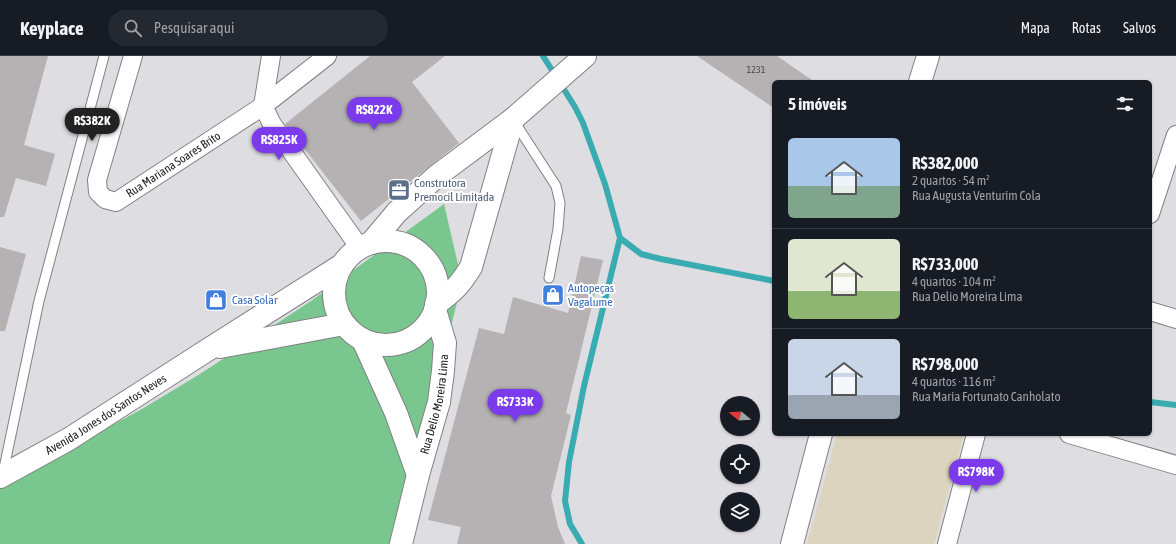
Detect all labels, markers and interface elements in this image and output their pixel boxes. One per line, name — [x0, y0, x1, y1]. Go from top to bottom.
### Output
search box — [108, 10, 388, 46]
text: Keyplace — [20, 17, 84, 39]
icon: search — [122, 17, 144, 39]
text: Pesquisar aqui — [154, 19, 234, 36]
text: Mapa — [1021, 20, 1050, 36]
text: Rotas — [1072, 20, 1101, 36]
text: Salvos — [1123, 20, 1156, 36]
house number: 1231 — [747, 64, 766, 75]
icon: filters — [1114, 93, 1136, 115]
text: 5 imóveis — [788, 94, 847, 114]
pin: R$822K — [341, 97, 407, 131]
text: R$822K — [356, 102, 392, 117]
pin: R$382K — [59, 108, 125, 142]
text: R$382K — [74, 113, 110, 128]
pin: R$825K — [246, 127, 312, 161]
street label: Rua Mariana Soares Brito — [124, 128, 224, 200]
text: R$825K — [261, 132, 297, 147]
text: R$382,000 — [912, 153, 979, 173]
icon: home — [820, 154, 868, 202]
text: 2 quartos · 54 m² — [912, 173, 990, 188]
place label: Construtora Premocil Limitada — [414, 176, 494, 204]
office icon: Construtora Premocil Limitada — [386, 177, 412, 203]
text: Rua Augusta Venturim Cola — [912, 188, 1041, 203]
text: R$733,000 — [912, 254, 979, 274]
icon: home — [820, 255, 868, 303]
text: 4 quartos · 104 m² — [912, 274, 996, 289]
place label: Autopeças Vagalume — [568, 281, 614, 309]
shop icon: Autopeças Vagalume — [540, 282, 566, 308]
shop icon: Casa Solar — [203, 287, 229, 313]
text: Rua Delio Moreira Lima — [912, 289, 1023, 304]
place label: Casa Solar — [232, 293, 278, 307]
street label: Rua Delio Moreira Lima — [417, 354, 451, 456]
text: R$798,000 — [912, 354, 979, 374]
icon: home — [820, 355, 868, 403]
street label: Avenida Jones dos Santos Neves — [43, 371, 169, 458]
text: 4 quartos · 116 m² — [912, 374, 996, 389]
pin: R$733K — [482, 389, 548, 423]
text: Rua Maria Fortunato Canholato — [912, 389, 1061, 404]
text: R$733K — [497, 394, 533, 409]
north arrow — [720, 396, 760, 436]
map controls — [720, 396, 760, 532]
button: locate — [720, 444, 760, 484]
pin: R$798K — [943, 459, 1009, 493]
text: R$798K — [958, 464, 994, 479]
button: layers — [720, 492, 760, 532]

